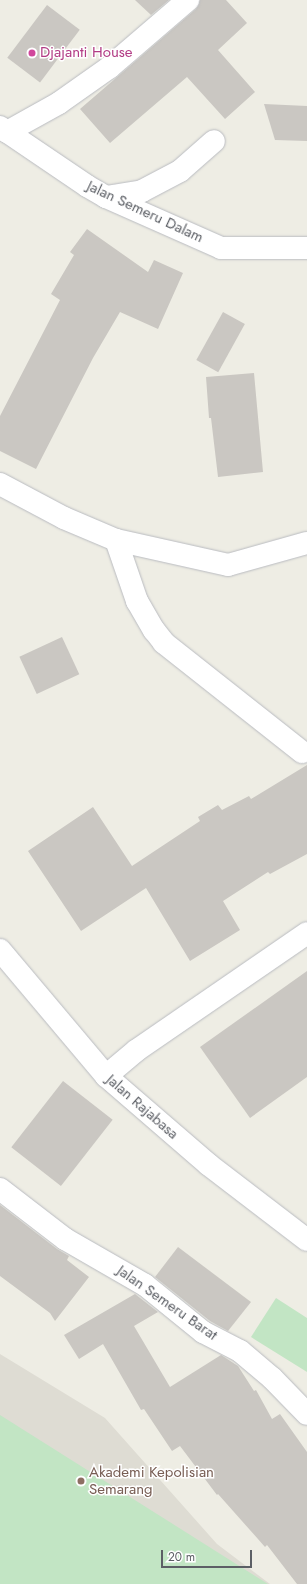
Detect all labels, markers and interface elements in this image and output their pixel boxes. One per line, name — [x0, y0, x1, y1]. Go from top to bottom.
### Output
place label: Djajanti House — [40, 44, 133, 62]
marker: Djajanti House — [27, 48, 37, 58]
street label: Jalan Semeru Dalam — [84, 177, 206, 247]
street label: Jalan Rajabasa — [102, 1071, 182, 1143]
street label: Jalan Semeru Barat — [113, 1262, 221, 1344]
place label: Akademi Kepolisian Semarang — [89, 1463, 214, 1498]
marker: Akademi Kepolisian Semarang — [76, 1476, 86, 1486]
scale bar — [163, 1542, 254, 1568]
text: 20 m — [168, 1548, 195, 1566]

